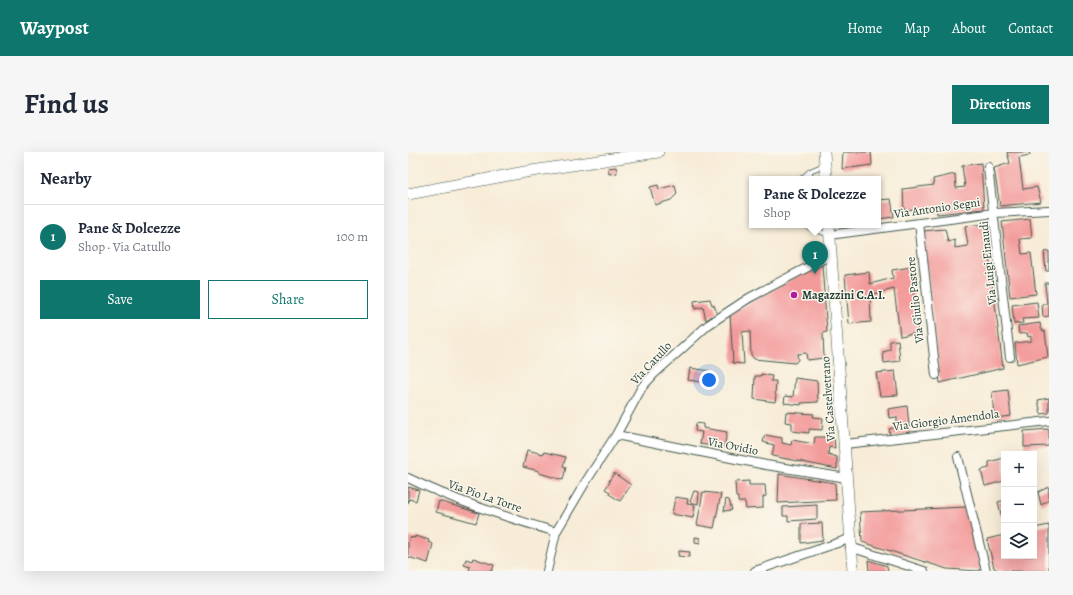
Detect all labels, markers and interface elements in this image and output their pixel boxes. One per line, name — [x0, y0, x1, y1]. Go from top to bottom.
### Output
text: Waypost — [20, 15, 89, 41]
text: Home — [847, 19, 882, 38]
text: Map — [904, 19, 930, 38]
text: About — [952, 19, 986, 38]
text: Contact — [1008, 19, 1053, 38]
text: Find us — [24, 85, 109, 123]
button: Directions — [952, 85, 1049, 124]
text: Nearby — [40, 167, 91, 190]
popup — [749, 176, 881, 228]
text: Pane & Dolcezze — [764, 184, 866, 204]
street label: Via Antonio Segni — [892, 194, 981, 222]
text: Shop — [764, 204, 791, 221]
text: Pane & Dolcezze — [78, 218, 181, 238]
street label: Via Luigi Einaudi — [976, 220, 1000, 307]
text: 1 — [51, 228, 55, 245]
text: 100 m — [336, 228, 368, 245]
text: Shop · Via Catullo — [78, 238, 171, 255]
pin: 1 — [802, 241, 828, 274]
street label: Via Giulio Pastore — [902, 256, 928, 345]
button: Save — [40, 280, 200, 319]
button: Share — [208, 280, 368, 319]
place label: Magazzini C.A.I. — [802, 287, 885, 303]
marker: Magazzini C.A.I. — [789, 290, 799, 300]
street label: Via Catullo — [626, 338, 675, 389]
street label: Via Castelvetrano — [817, 356, 839, 443]
your location — [699, 370, 719, 390]
street label: Via Giorgio Amendola — [891, 405, 1001, 435]
street label: Via Ovidio — [705, 433, 760, 459]
map controls — [1001, 451, 1037, 559]
button: + — [1001, 451, 1037, 487]
street label: Via Pio La Torre — [445, 476, 524, 516]
button: − — [1001, 487, 1037, 523]
button: layers — [1001, 523, 1037, 559]

